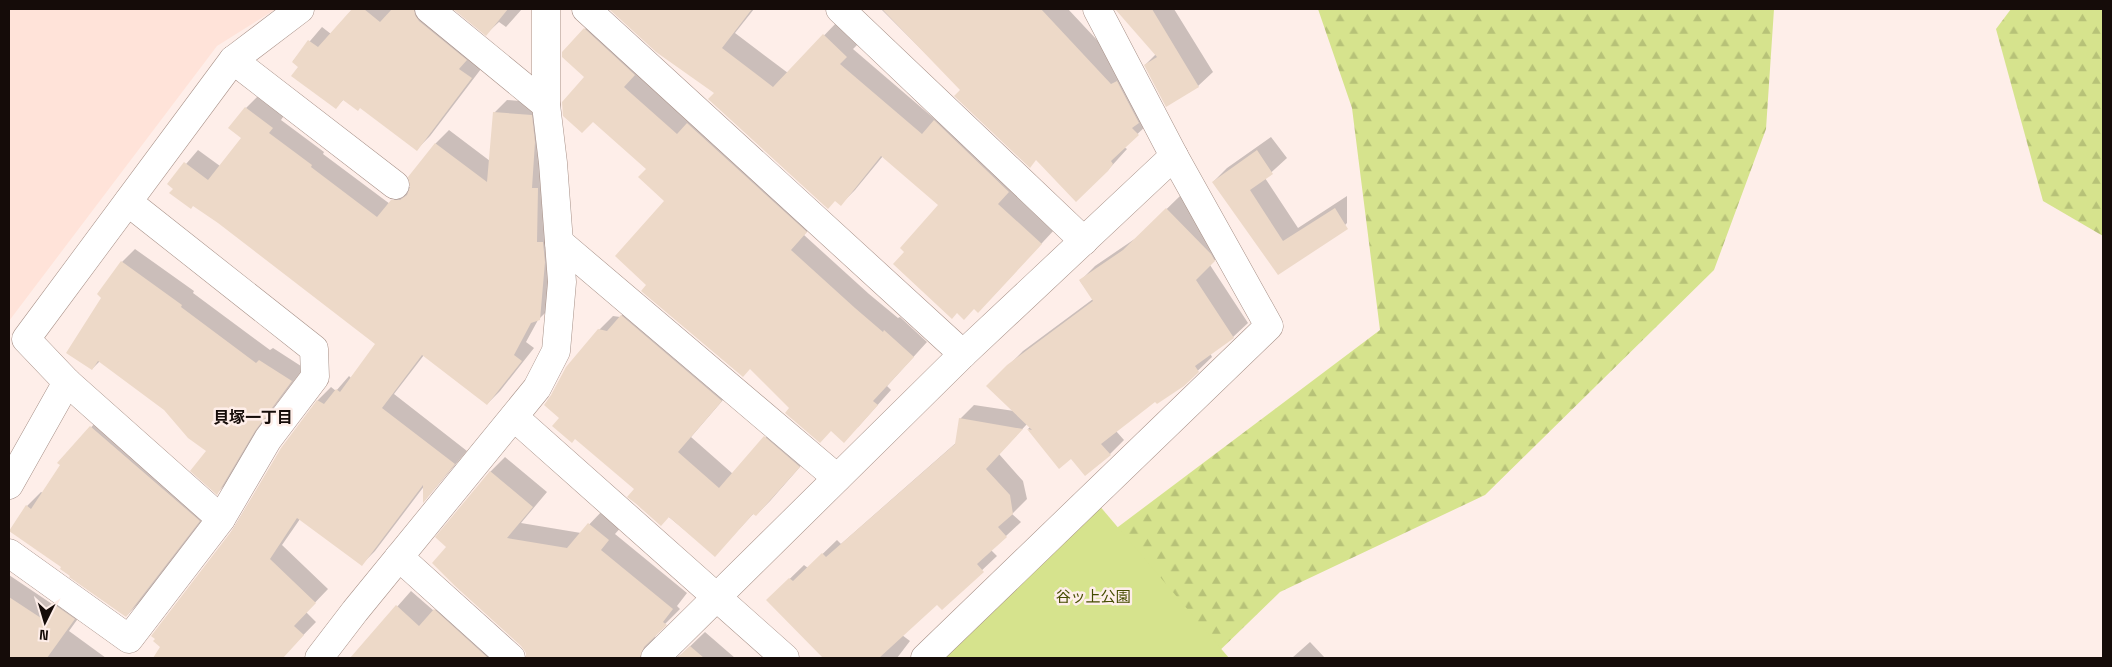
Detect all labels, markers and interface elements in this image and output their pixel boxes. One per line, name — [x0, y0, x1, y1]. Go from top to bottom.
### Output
district label: 貝塚一丁目 — [213, 407, 293, 428]
park label: 谷ッ上公園 — [1055, 587, 1131, 606]
north arrow — [20, 597, 70, 647]
text: N — [38, 626, 49, 644]

